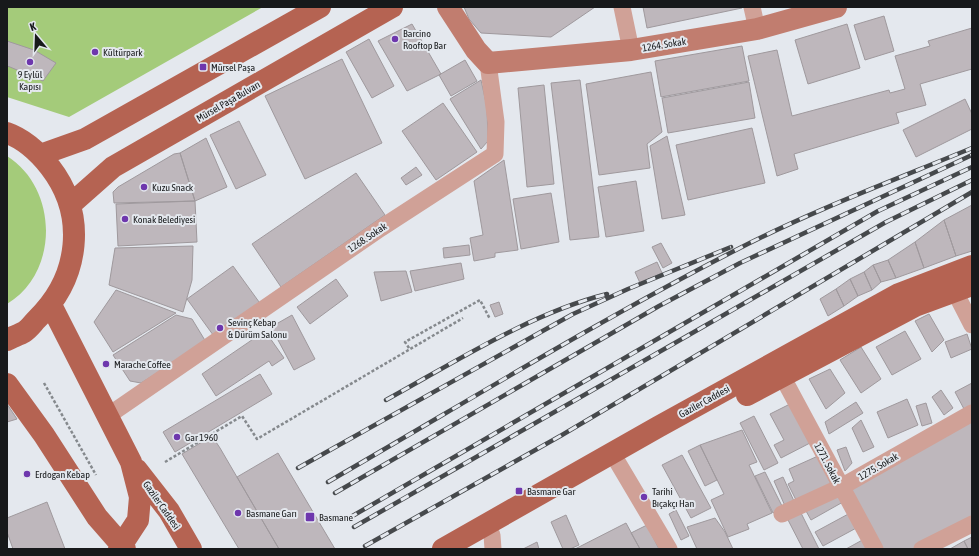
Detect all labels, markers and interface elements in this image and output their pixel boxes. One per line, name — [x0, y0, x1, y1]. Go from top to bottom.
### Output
north arrow — [16, 16, 56, 56]
text: K — [28, 20, 38, 33]
place label: Barcino Rooftop Bar — [403, 28, 447, 51]
marker: Barcino Rooftop Bar — [390, 34, 400, 44]
street label: 1264. Sokak — [641, 36, 687, 53]
marker: Kültürpark — [90, 47, 100, 57]
place label: Kültürpark — [103, 47, 143, 58]
marker: 9 Eylül Kapısı — [25, 57, 35, 67]
marker: Mürsel Paşa — [198, 62, 208, 72]
place label: Mürsel Paşa — [211, 62, 255, 73]
place label: 9 Eylül Kapısı — [18, 69, 43, 92]
street label: Mürsel Paşa Bulvarı — [195, 79, 262, 124]
marker: Kuzu Snack — [139, 182, 149, 192]
place label: Kuzu Snack — [152, 182, 194, 193]
marker: Konak Belediyesi — [120, 214, 130, 224]
place label: Konak Belediyesi — [133, 214, 195, 225]
street label: 1268. Sokak — [346, 220, 389, 254]
place label: Sevinç Kebap & Dürüm Salonu — [228, 317, 287, 340]
marker: Sevinç Kebap & Dürüm Salonu — [215, 323, 225, 333]
marker: Marache Coffee — [101, 359, 111, 369]
place label: Marache Coffee — [114, 359, 171, 370]
street label: Gaziler Caddesi — [677, 383, 732, 420]
marker: Gar 1960 — [172, 432, 182, 442]
place label: Gar 1960 — [185, 432, 218, 443]
street label: 1271. Sokak — [812, 441, 843, 486]
street label: 1275. Sokak — [856, 450, 901, 482]
marker: Erdogan Kebap — [22, 469, 32, 479]
place label: Erdogan Kebap — [35, 469, 90, 480]
street label: Gaziler Caddesi — [141, 479, 182, 531]
marker: Basmane Gar — [514, 486, 524, 496]
place label: Basmane Gar — [527, 486, 576, 497]
place label: Tarihi Bıçakçı Han — [652, 486, 694, 509]
marker: Tarihi Bıçakçı Han — [639, 492, 649, 502]
marker: Basmane Garı — [233, 508, 243, 518]
place label: Basmane Garı — [246, 508, 297, 519]
marker: Basmane — [304, 511, 316, 523]
place label: Basmane — [319, 512, 354, 523]

